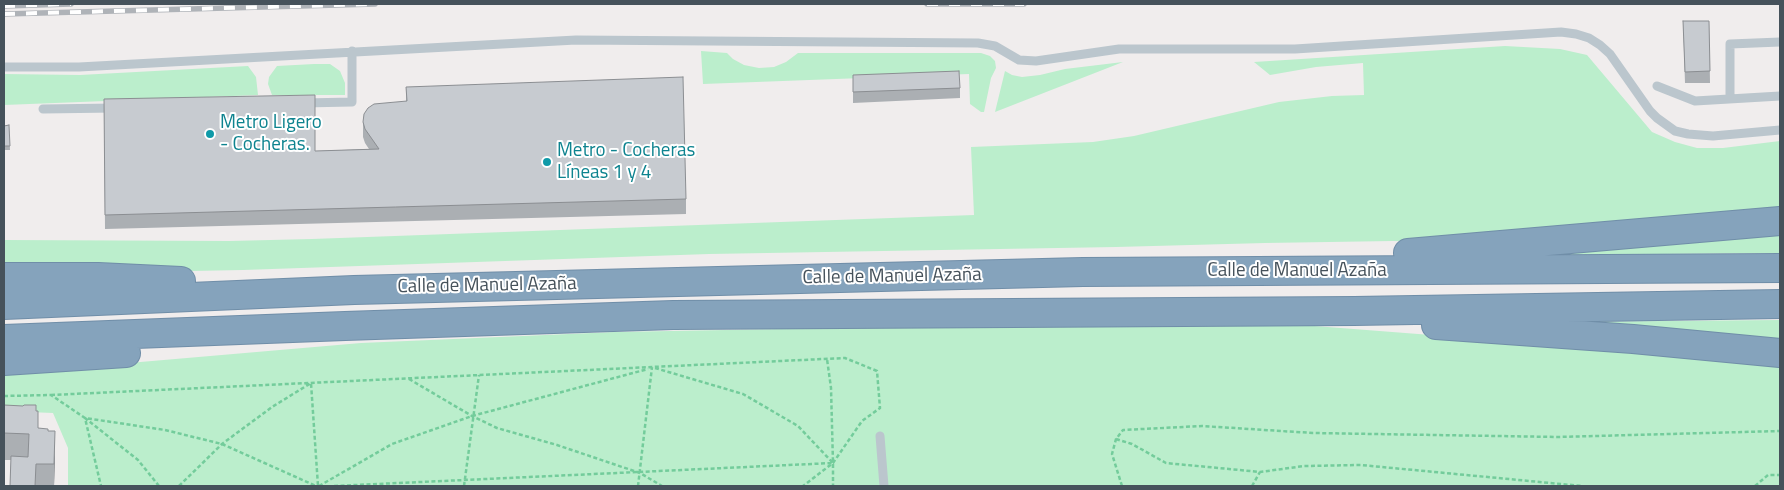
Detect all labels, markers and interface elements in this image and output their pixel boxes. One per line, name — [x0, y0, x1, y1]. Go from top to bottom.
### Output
place label: Metro Ligero - Cocheras. — [220, 112, 322, 156]
marker: Metro Ligero - Cocheras. — [204, 128, 216, 140]
place label: Metro - Cocheras Líneas 1 y 4 — [557, 140, 695, 184]
marker: Metro - Cocheras Líneas 1 y 4 — [541, 156, 553, 168]
street label: Calle de Manuel Azaña — [1207, 260, 1387, 282]
street label: Calle de Manuel Azaña — [802, 264, 982, 290]
street label: Calle de Manuel Azaña — [397, 273, 577, 299]

